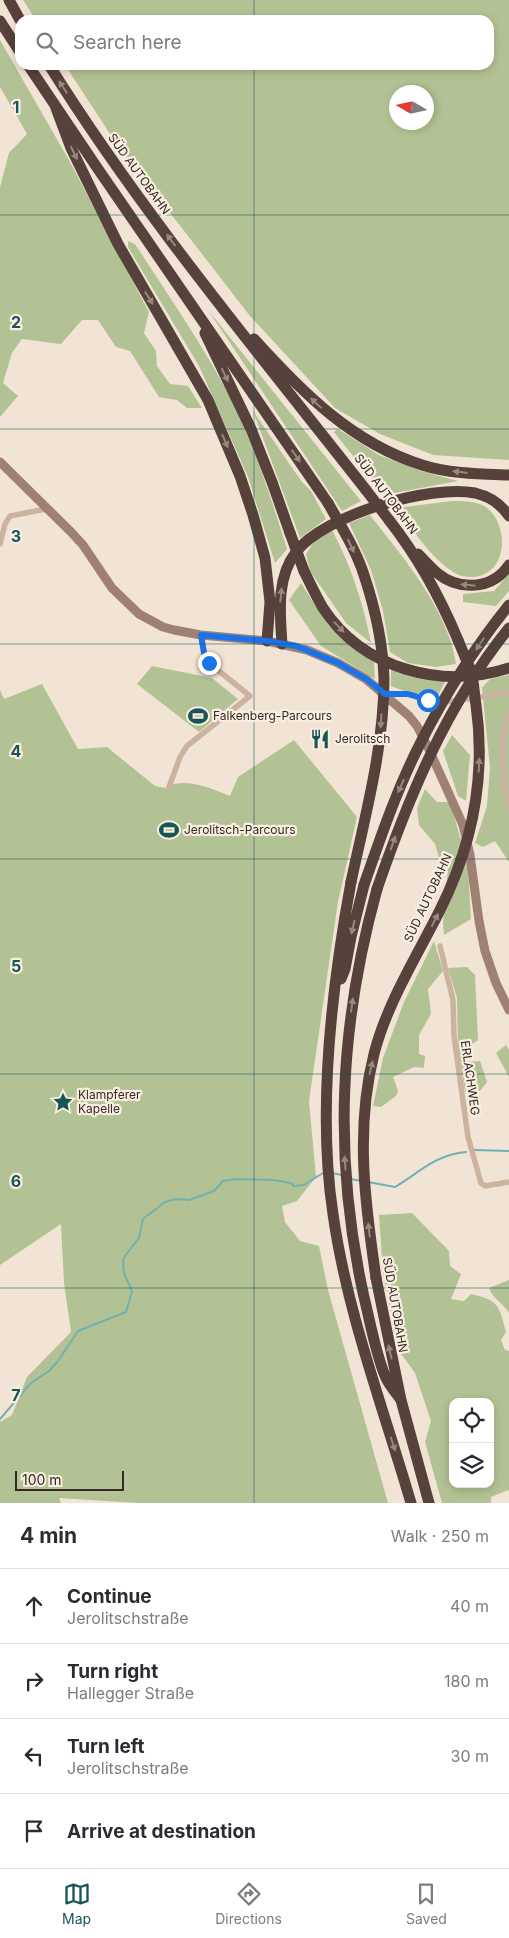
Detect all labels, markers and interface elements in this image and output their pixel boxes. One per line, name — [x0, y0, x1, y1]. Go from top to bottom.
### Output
search box — [15, 15, 494, 70]
icon: search — [33, 29, 61, 57]
text: Search here — [73, 31, 182, 54]
one-way arrow — [58, 80, 67, 94]
north arrow — [389, 85, 434, 130]
text: 1 — [13, 97, 19, 117]
street label: SÜD AUTOBAHN — [105, 130, 174, 217]
one-way arrow — [70, 146, 78, 160]
one-way arrow — [165, 234, 176, 247]
one-way arrow — [144, 291, 153, 304]
text: 2 — [11, 312, 21, 332]
one-way arrow — [222, 368, 230, 382]
one-way arrow — [311, 397, 323, 409]
one-way arrow — [222, 434, 230, 448]
one-way arrow — [291, 449, 301, 462]
street label: SÜD AUTOBAHN — [351, 451, 421, 537]
one-way arrow — [452, 468, 468, 476]
text: 3 — [11, 526, 21, 546]
one-way arrow — [347, 539, 355, 553]
one-way arrow — [459, 581, 475, 589]
one-way arrow — [277, 587, 285, 603]
one-way arrow — [333, 620, 345, 632]
one-way arrow — [475, 638, 485, 651]
route end — [198, 652, 221, 675]
route start — [417, 689, 440, 712]
sports icon: Falkenberg-Parcours — [187, 705, 209, 727]
place label: Falkenberg-Parcours — [213, 708, 332, 723]
one-way arrow — [376, 714, 384, 730]
restaurant icon: Jerolitsch — [309, 728, 331, 750]
place label: Jerolitsch — [335, 731, 390, 746]
text: 4 — [11, 741, 22, 761]
one-way arrow — [475, 757, 483, 773]
one-way arrow — [397, 779, 405, 793]
sports icon: Jerolitsch-Parcours — [158, 819, 180, 841]
place label: Jerolitsch-Parcours — [184, 822, 296, 837]
one-way arrow — [390, 836, 397, 851]
street label: SÜD AUTOBAHN — [400, 851, 455, 945]
one-way arrow — [431, 912, 439, 927]
one-way arrow — [349, 920, 357, 935]
text: 5 — [11, 956, 21, 976]
one-way arrow — [348, 996, 356, 1012]
street label: ERLACHWEG — [458, 1040, 483, 1116]
one-way arrow — [367, 1061, 375, 1076]
place label: Klampferer Kapelle — [78, 1087, 141, 1116]
place icon: Klampferer Kapelle — [52, 1091, 74, 1113]
one-way arrow — [341, 1155, 349, 1171]
text: 6 — [11, 1171, 21, 1191]
one-way arrow — [365, 1222, 373, 1238]
street label: SÜD AUTOBAHN — [380, 1256, 411, 1354]
one-way arrow — [386, 1345, 394, 1360]
text: 7 — [11, 1385, 21, 1405]
map controls — [449, 1398, 494, 1488]
button: locate — [449, 1398, 494, 1443]
one-way arrow — [389, 1436, 397, 1451]
button: layers — [449, 1443, 494, 1488]
scale bar — [15, 1468, 124, 1491]
text: 100 m — [22, 1471, 62, 1488]
text: 4 min — [20, 1523, 77, 1548]
text: Walk · 250 m — [391, 1526, 489, 1546]
text: Continue — [67, 1585, 152, 1608]
icon: ahead — [20, 1592, 48, 1620]
text: 40 m — [450, 1596, 489, 1616]
text: Jerolitschstraße — [67, 1608, 189, 1628]
text: Turn right — [67, 1660, 158, 1683]
icon: right — [20, 1667, 48, 1695]
text: 180 m — [444, 1671, 489, 1691]
text: Hallegger Straße — [67, 1683, 194, 1703]
text: Turn left — [67, 1735, 145, 1758]
icon: left — [20, 1742, 48, 1770]
text: 30 m — [451, 1746, 489, 1766]
text: Jerolitschstraße — [67, 1758, 189, 1778]
icon: arrive — [20, 1817, 48, 1845]
text: Arrive at destination — [67, 1820, 256, 1843]
tab: Map — [62, 1880, 91, 1927]
tab: Directions — [215, 1880, 282, 1927]
tab: Saved — [406, 1880, 447, 1927]

